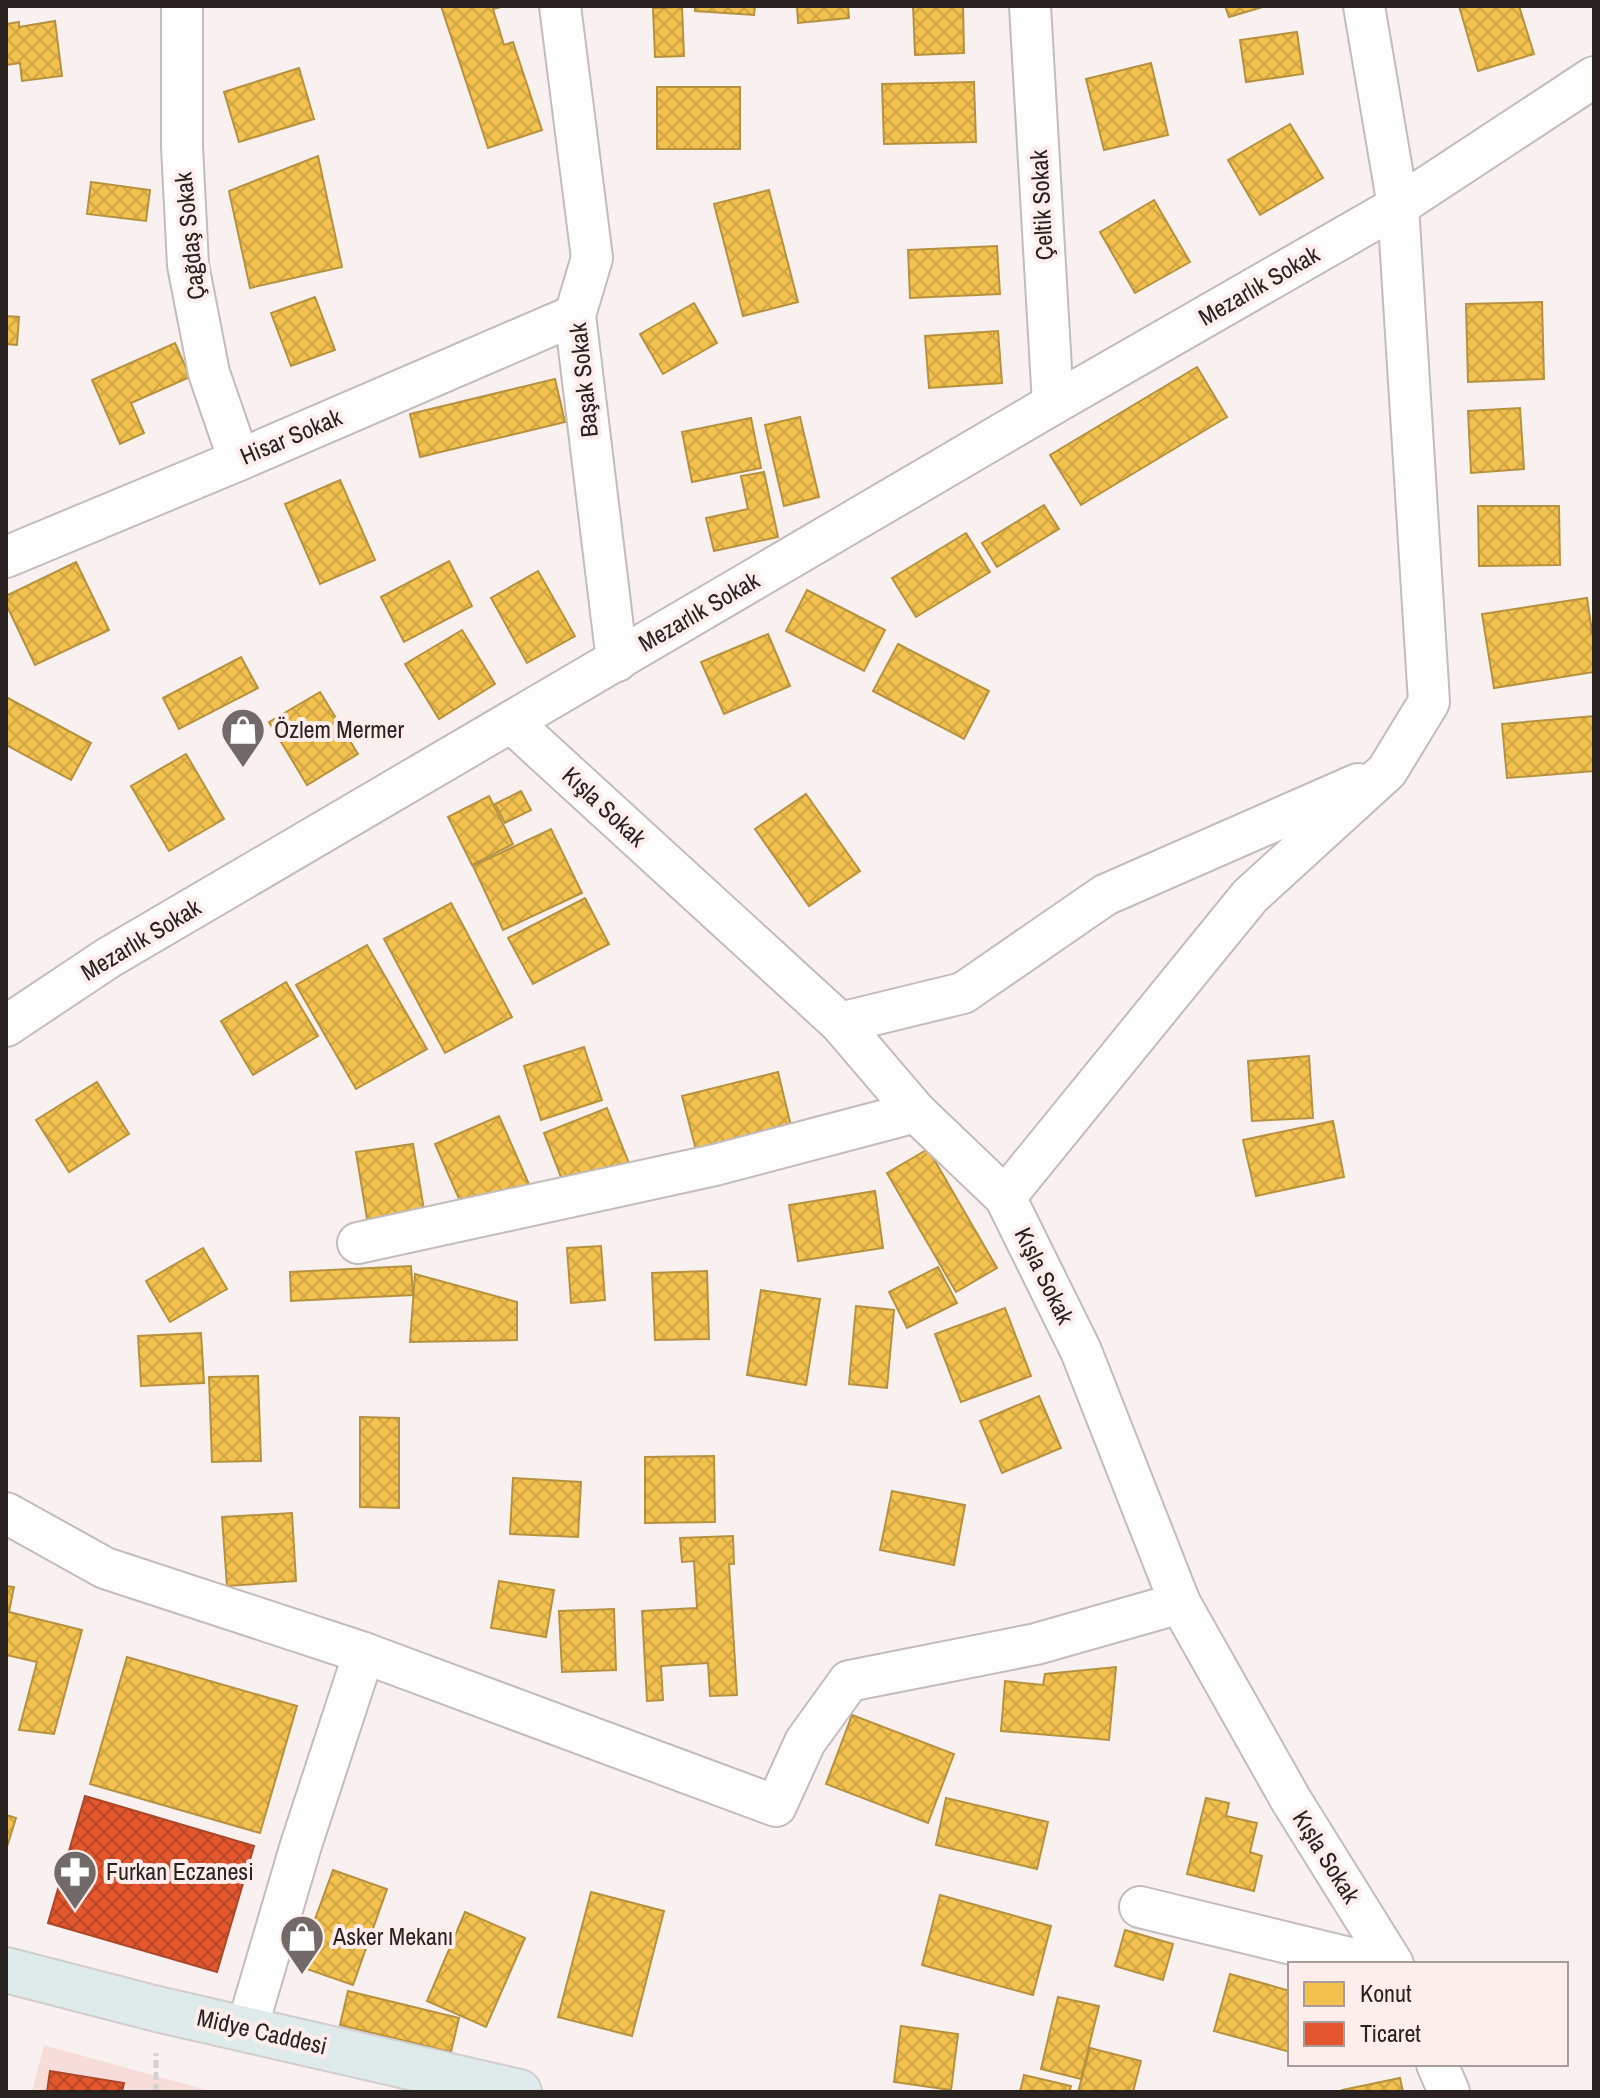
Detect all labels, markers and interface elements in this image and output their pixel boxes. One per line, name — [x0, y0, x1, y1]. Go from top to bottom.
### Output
street label: Çeltik Sokak — [1022, 149, 1060, 261]
street label: Çağdaş Sokak — [166, 171, 212, 301]
street label: Mezarlık Sokak — [1192, 238, 1325, 333]
street label: Başak Sokak — [561, 321, 605, 439]
street label: Hisar Sokak — [235, 400, 346, 472]
street label: Mezarlık Sokak — [632, 564, 765, 659]
shop icon: Özlem Mermer — [219, 706, 267, 769]
place label: Özlem Mermer — [274, 713, 405, 745]
street label: Kışla Sokak — [556, 759, 654, 854]
street label: Mezarlık Sokak — [75, 891, 207, 988]
street label: Kışla Sokak — [1008, 1222, 1082, 1329]
street label: Kışla Sokak — [1286, 1804, 1368, 1909]
pharmacy icon: Furkan Eczanesi — [51, 1848, 99, 1911]
place label: Furkan Eczanesi — [106, 1855, 254, 1887]
shop icon: Asker Mekanı — [278, 1913, 326, 1976]
place label: Asker Mekanı — [332, 1920, 453, 1952]
legend — [1288, 1962, 1568, 2066]
text: Konut — [1360, 1977, 1412, 2009]
street label: Midye Caddesi — [194, 2001, 330, 2062]
text: Ticaret — [1360, 2017, 1421, 2049]

